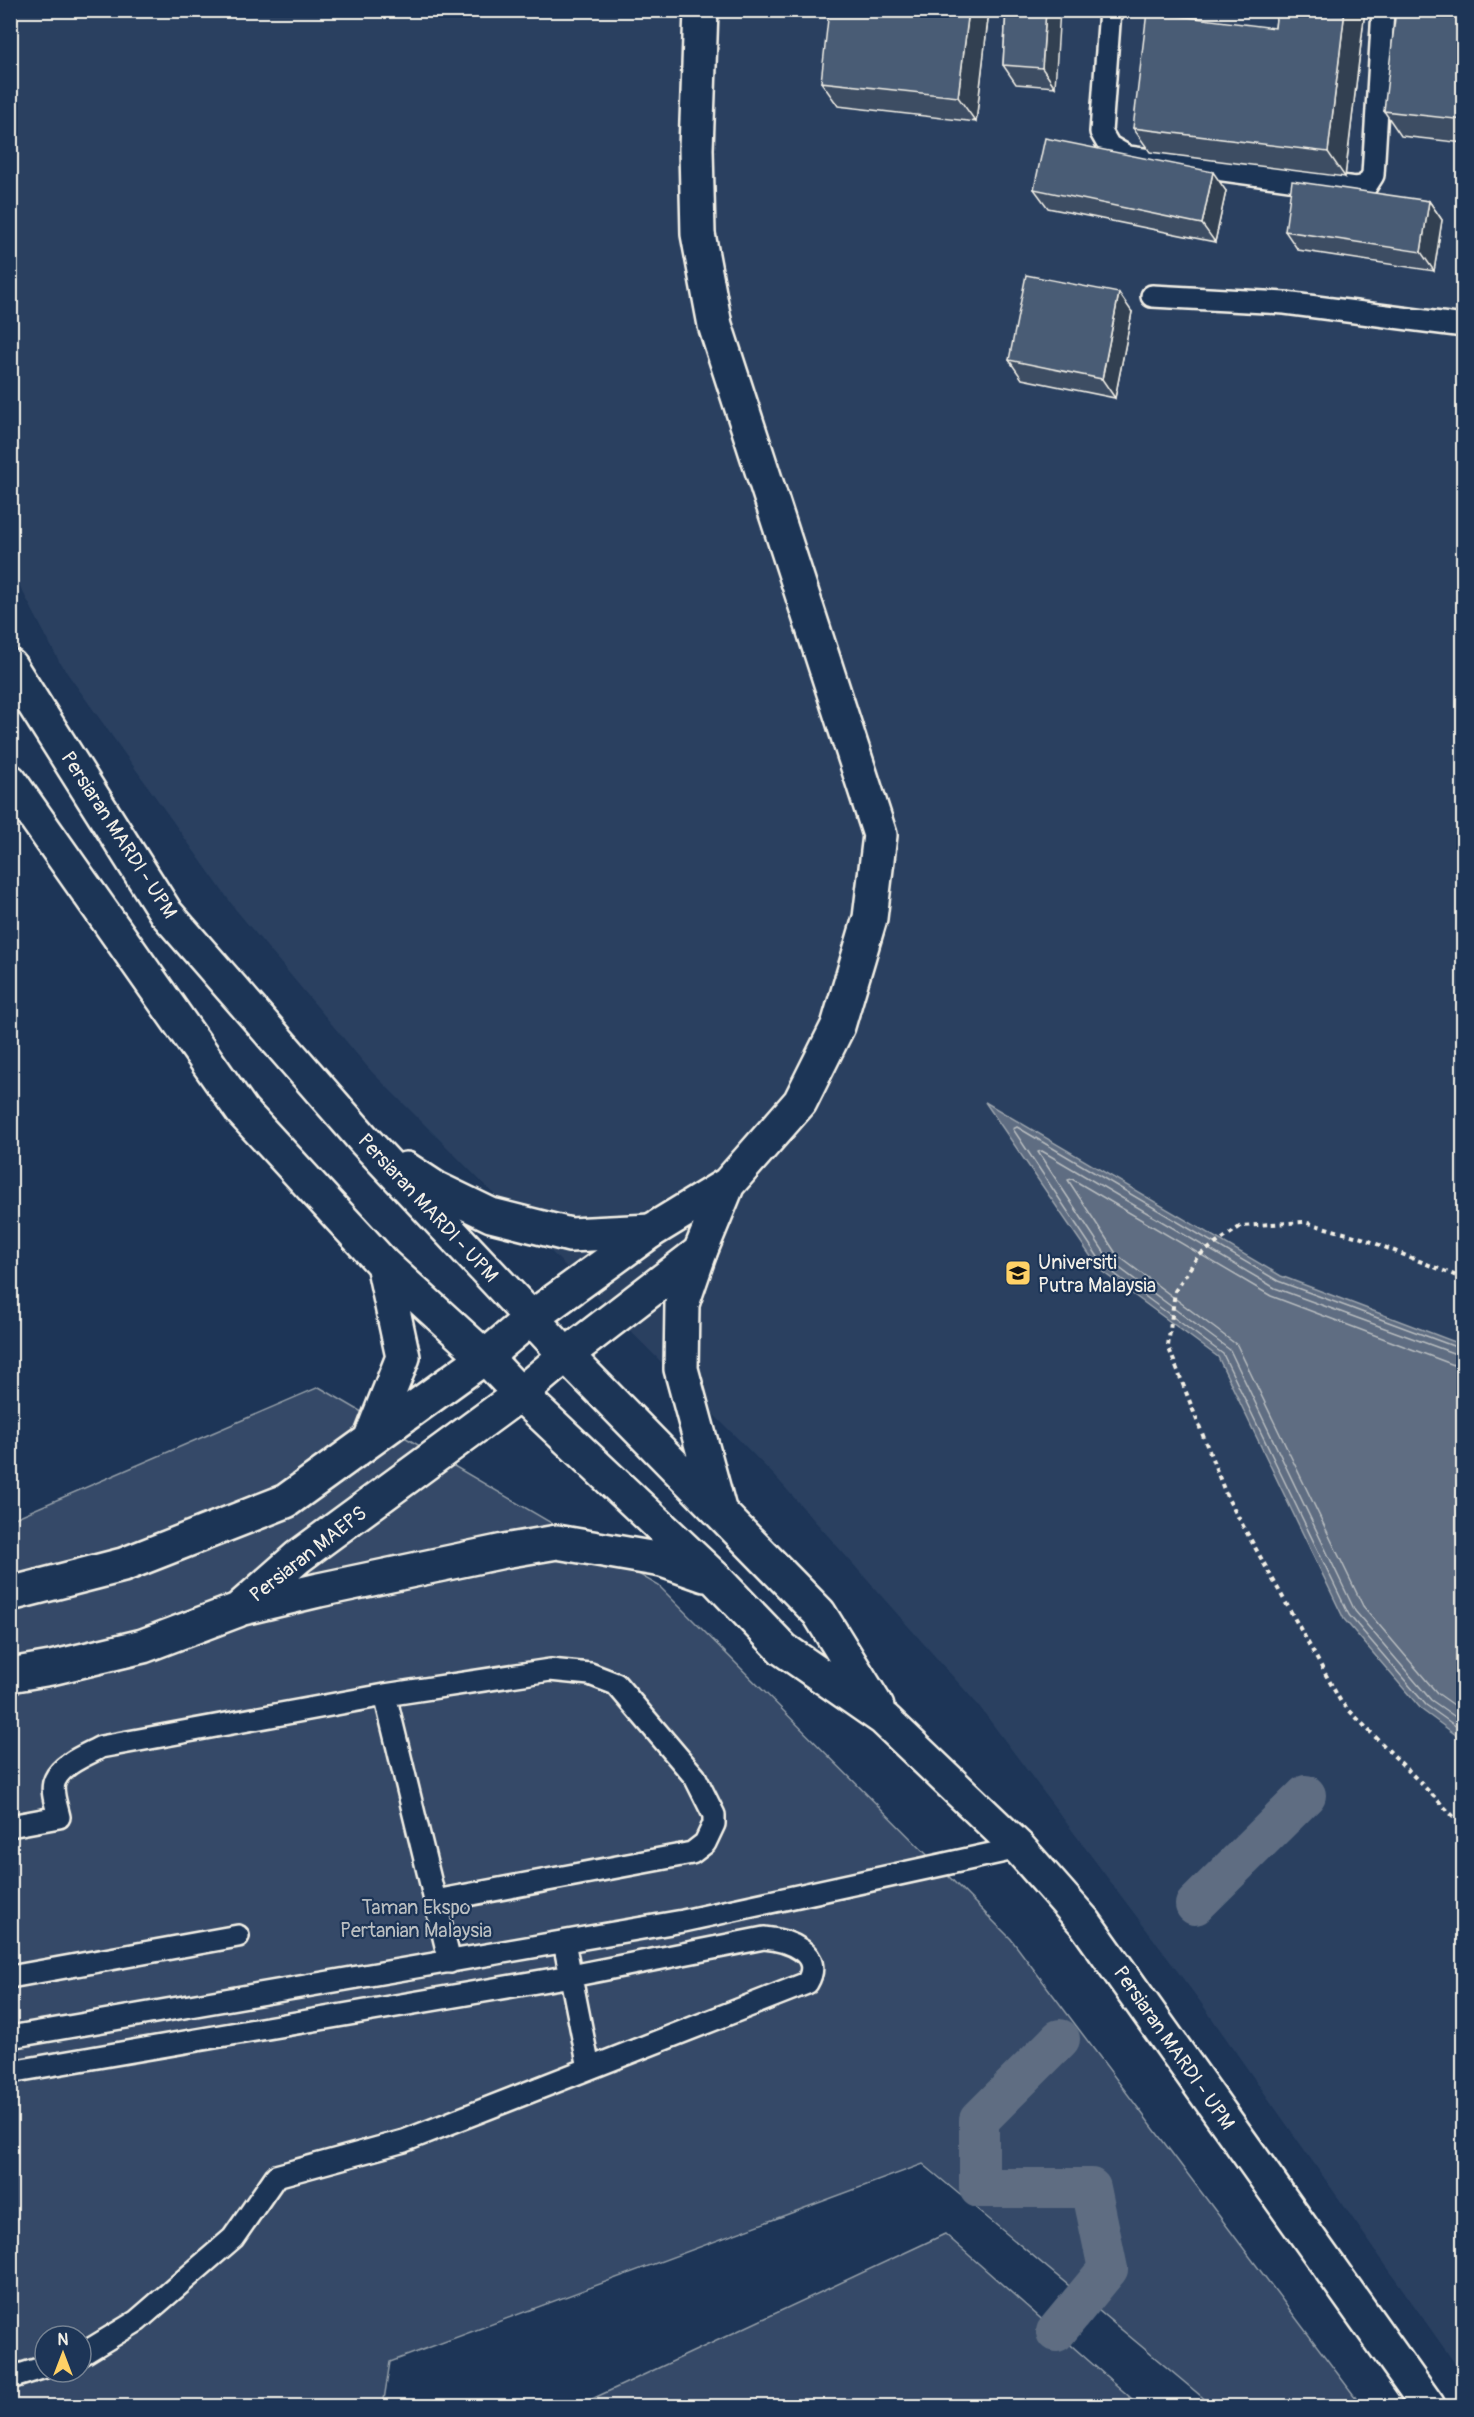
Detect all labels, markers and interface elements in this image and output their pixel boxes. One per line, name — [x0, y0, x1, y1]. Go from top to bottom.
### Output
street label: Persiaran MARDI - UPM — [56, 747, 182, 923]
street label: Persiaran MARDI - UPM — [353, 1128, 503, 1288]
place label: Universiti Putra Malaysia — [1038, 1250, 1156, 1298]
school or university icon: Universiti Putra Malaysia — [1003, 1258, 1033, 1288]
street label: Persiaran MAEPS — [244, 1500, 372, 1608]
park label: Taman Ekspo Pertanian Malaysia — [340, 1895, 492, 1943]
street label: Persiaran MARDI - UPM — [1108, 1961, 1240, 2135]
north arrow — [33, 2324, 93, 2384]
text: N — [58, 2330, 69, 2350]

